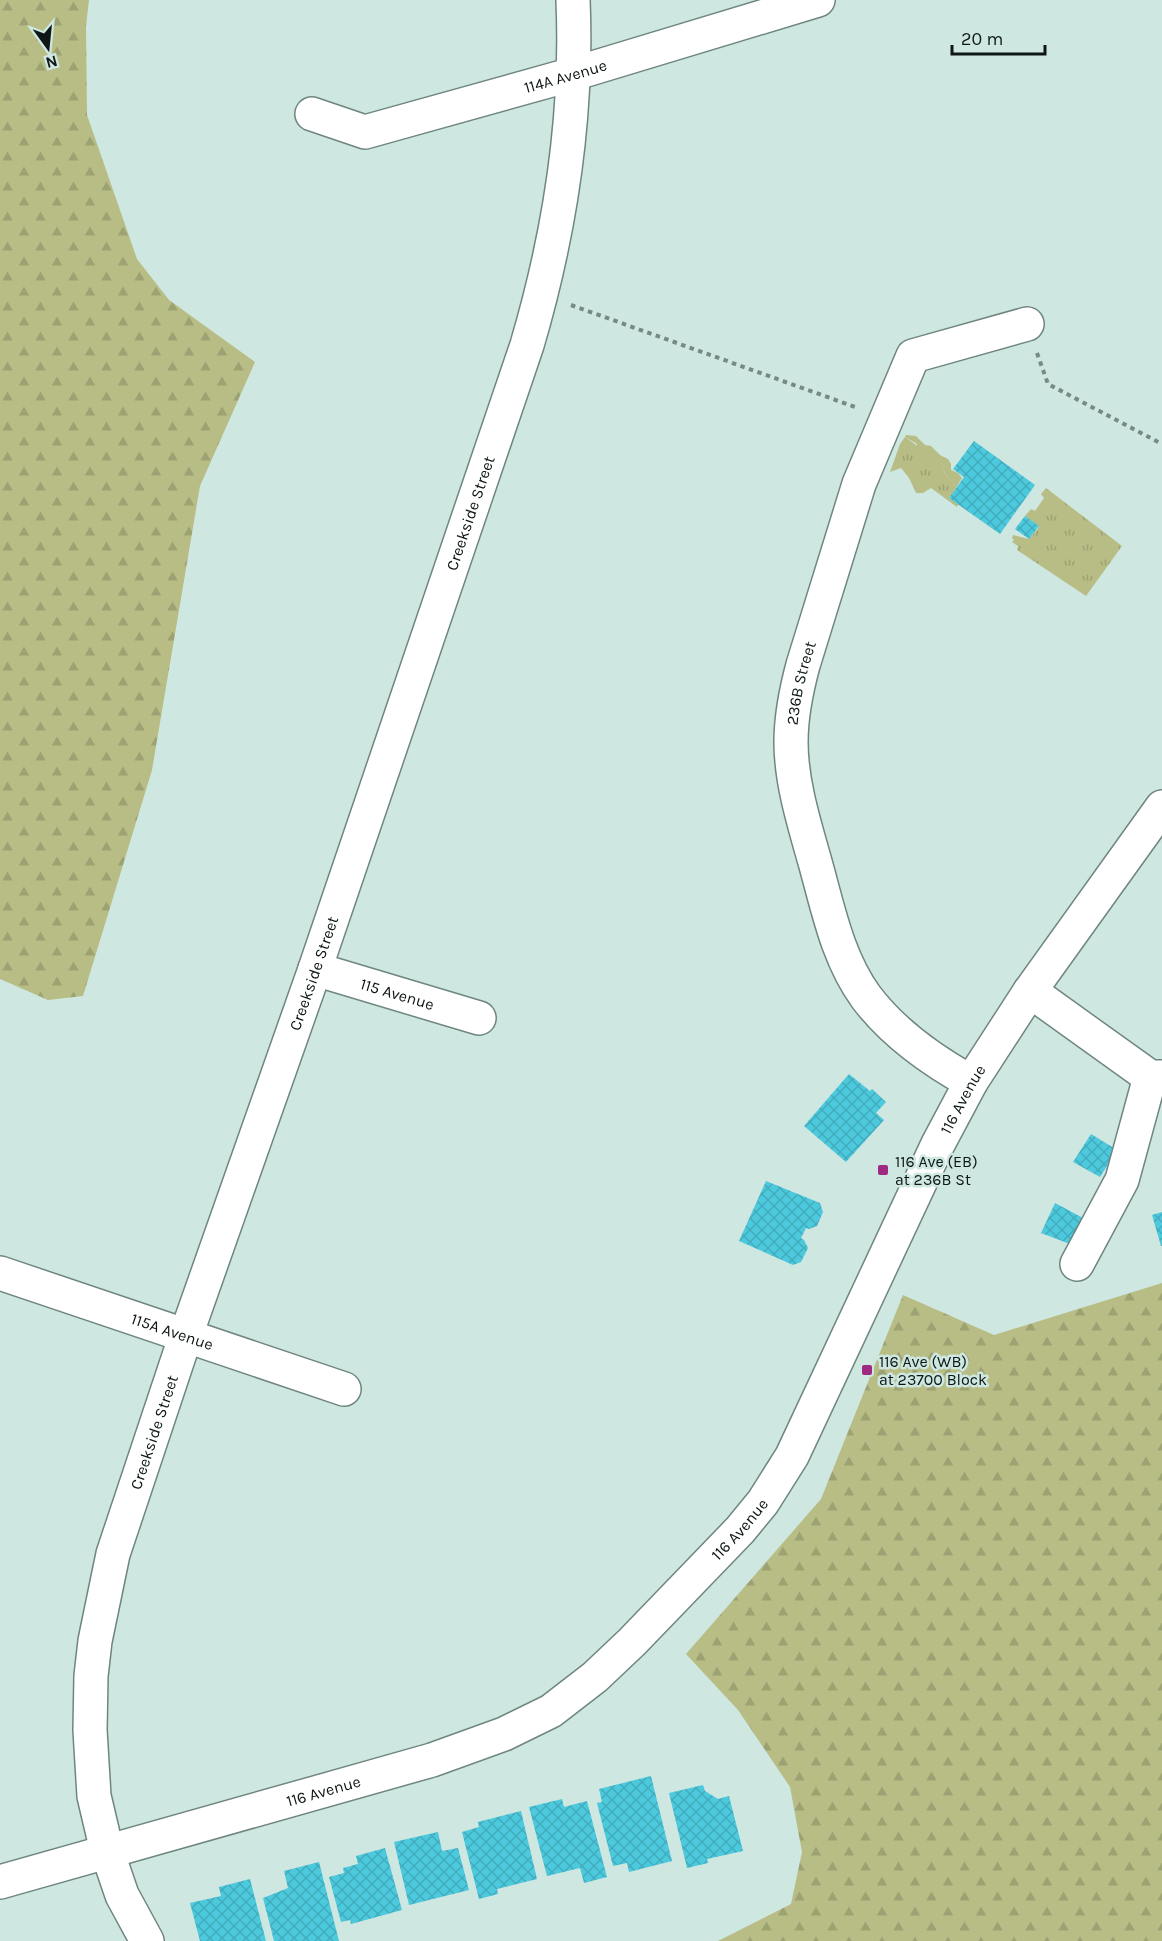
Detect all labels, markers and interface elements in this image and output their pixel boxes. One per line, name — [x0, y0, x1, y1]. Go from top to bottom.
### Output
north arrow — [18, 18, 78, 78]
scale bar — [952, 18, 1045, 56]
text: 20 m — [961, 28, 1003, 50]
text: N — [44, 51, 60, 73]
street label: 114A Avenue — [522, 55, 609, 97]
street label: Creekside Street — [442, 453, 499, 573]
street label: 236B Street — [783, 639, 820, 726]
street label: Creekside Street — [285, 914, 342, 1033]
street label: 115 Avenue — [358, 974, 436, 1014]
street label: 116 Avenue — [936, 1061, 990, 1137]
place label: 116 Ave (EB) at 236B St — [895, 1152, 978, 1189]
marker: 116 Ave (EB) at 236B St — [876, 1163, 890, 1177]
street label: 115A Avenue — [129, 1309, 216, 1354]
place label: 116 Ave (WB) at 23700 Block — [879, 1352, 987, 1389]
marker: 116 Ave (WB) at 23700 Block — [860, 1363, 874, 1377]
street label: Creekside Street — [126, 1372, 182, 1492]
street label: 116 Avenue — [707, 1495, 772, 1564]
street label: 116 Avenue — [284, 1772, 363, 1811]

